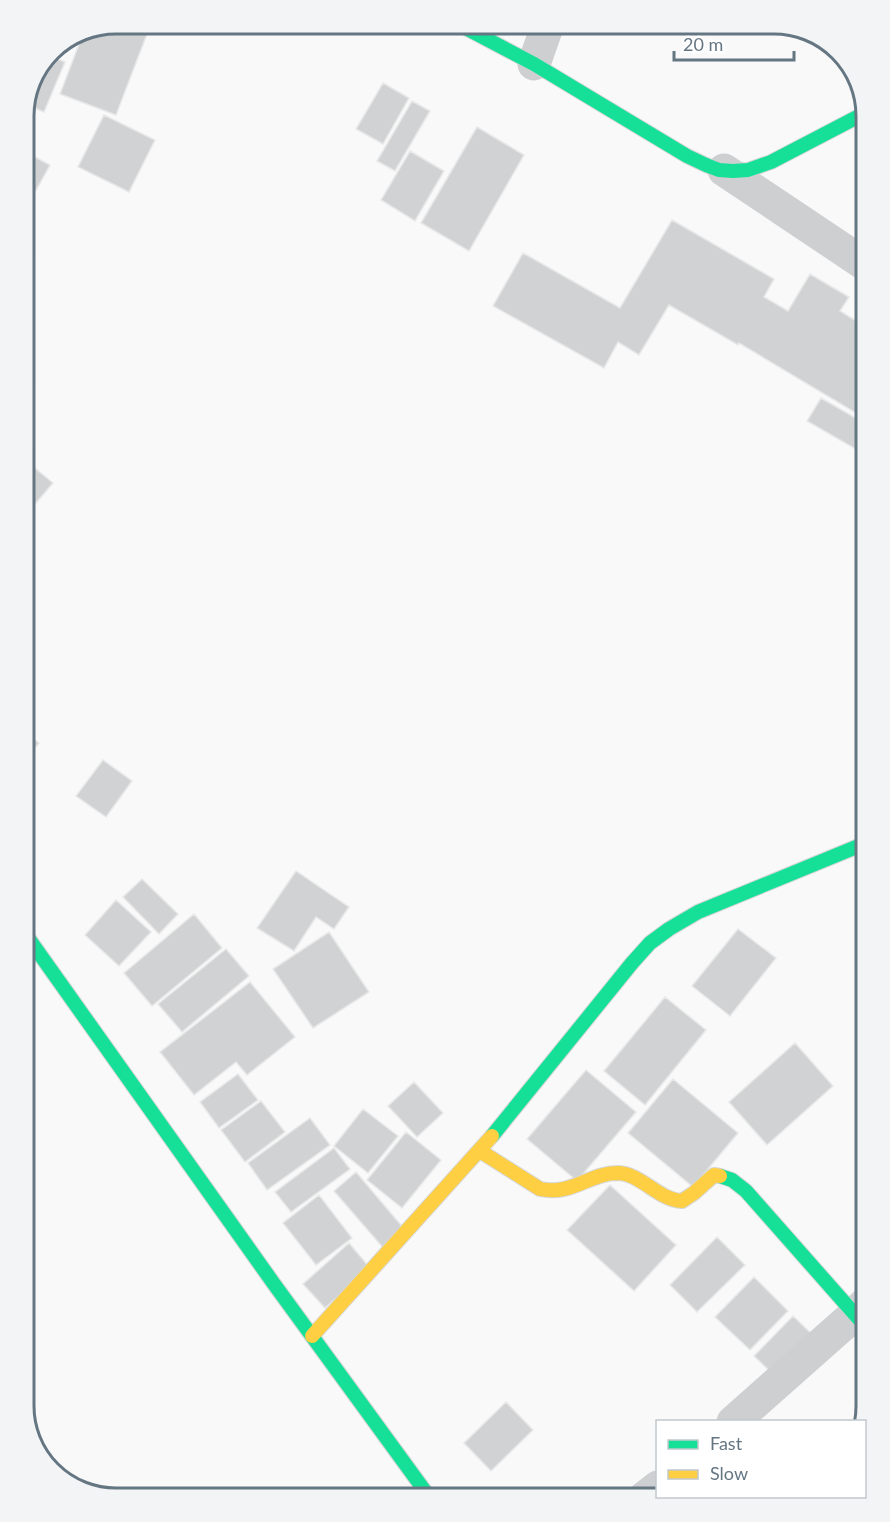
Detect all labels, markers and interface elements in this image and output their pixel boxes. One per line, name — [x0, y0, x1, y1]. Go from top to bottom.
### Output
scale bar — [674, 24, 794, 62]
text: 20 m — [683, 33, 723, 55]
legend — [656, 1420, 866, 1498]
text: Fast — [710, 1432, 743, 1454]
text: Slow — [710, 1462, 748, 1484]

